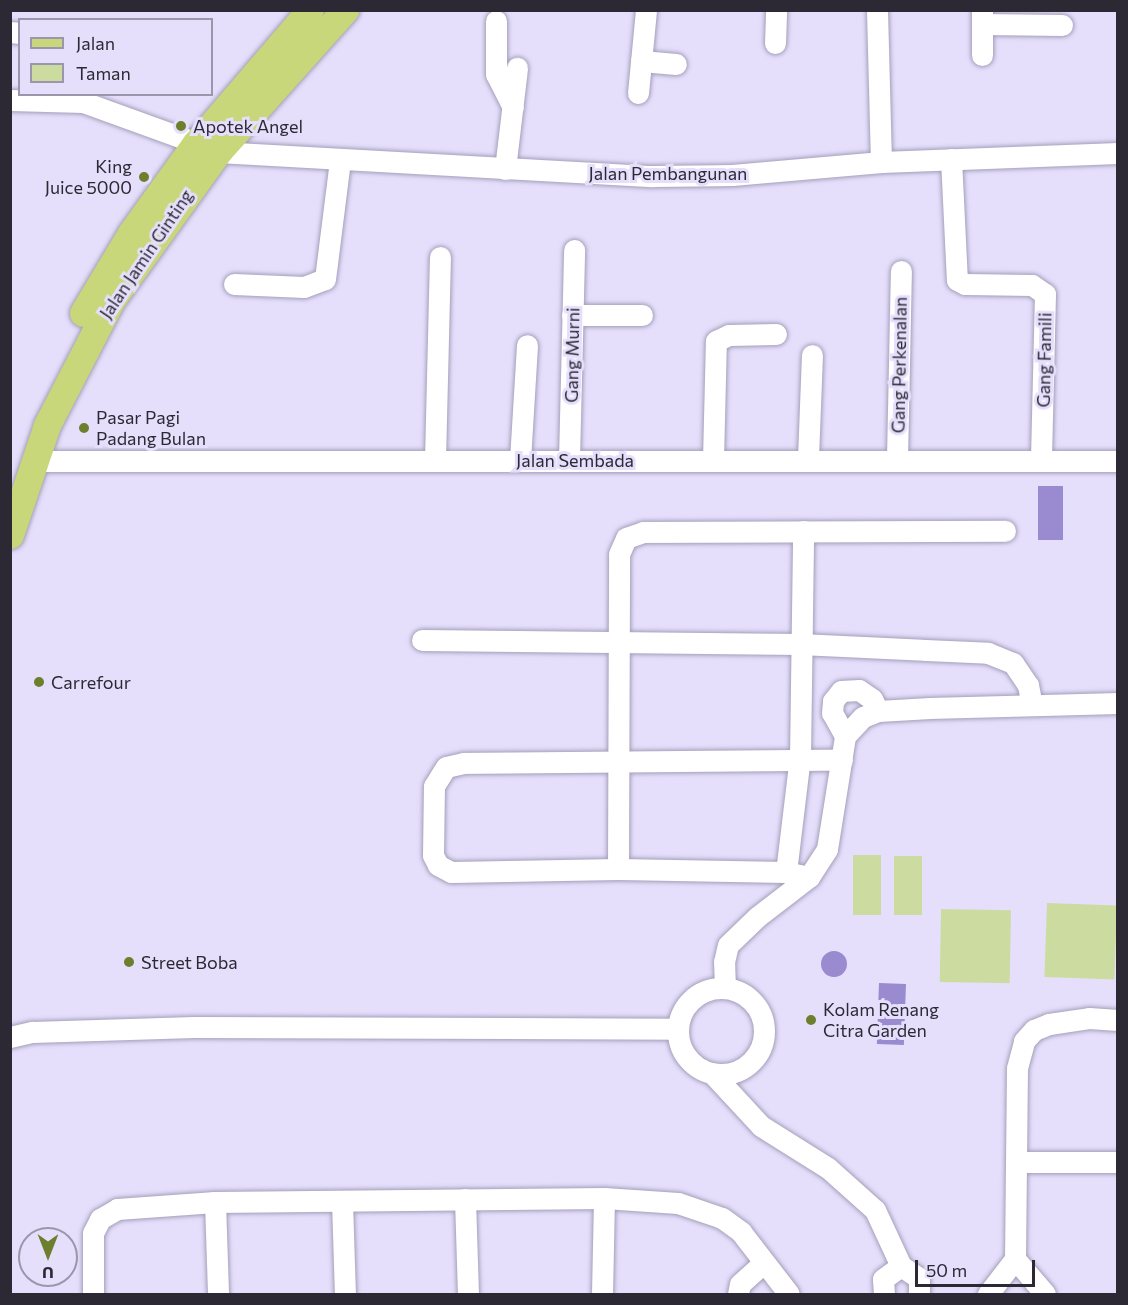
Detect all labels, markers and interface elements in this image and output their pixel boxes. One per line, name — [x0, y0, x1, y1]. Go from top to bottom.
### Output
legend — [18, 18, 213, 96]
text: Jalan — [76, 32, 115, 54]
text: Taman — [76, 62, 131, 84]
place label: Apotek Angel — [193, 115, 303, 137]
marker: Apotek Angel — [174, 119, 188, 133]
place label: King Juice 5000 — [45, 156, 132, 198]
street label: Jalan Pembangunan — [589, 162, 747, 184]
marker: King Juice 5000 — [137, 170, 151, 184]
street label: Jalan Jamin Ginting — [95, 185, 197, 323]
street label: Gang Perkenalan — [887, 296, 911, 434]
street label: Gang Murni — [560, 307, 584, 403]
street label: Gang Famili — [1032, 312, 1056, 408]
place label: Pasar Pagi Padang Bulan — [96, 407, 206, 450]
marker: Pasar Pagi Padang Bulan — [77, 421, 91, 435]
street label: Jalan Sembada — [516, 449, 634, 471]
place label: Carrefour — [51, 671, 131, 693]
marker: Carrefour — [32, 675, 46, 689]
place label: Street Boba — [141, 951, 238, 973]
marker: Street Boba — [122, 955, 136, 969]
place label: Kolam Renang Citra Garden — [823, 999, 939, 1042]
marker: Kolam Renang Citra Garden — [804, 1013, 818, 1027]
north arrow — [18, 1227, 78, 1287]
scale bar — [918, 1248, 1038, 1286]
text: 50 m — [926, 1259, 967, 1281]
text: U — [42, 1264, 54, 1283]

